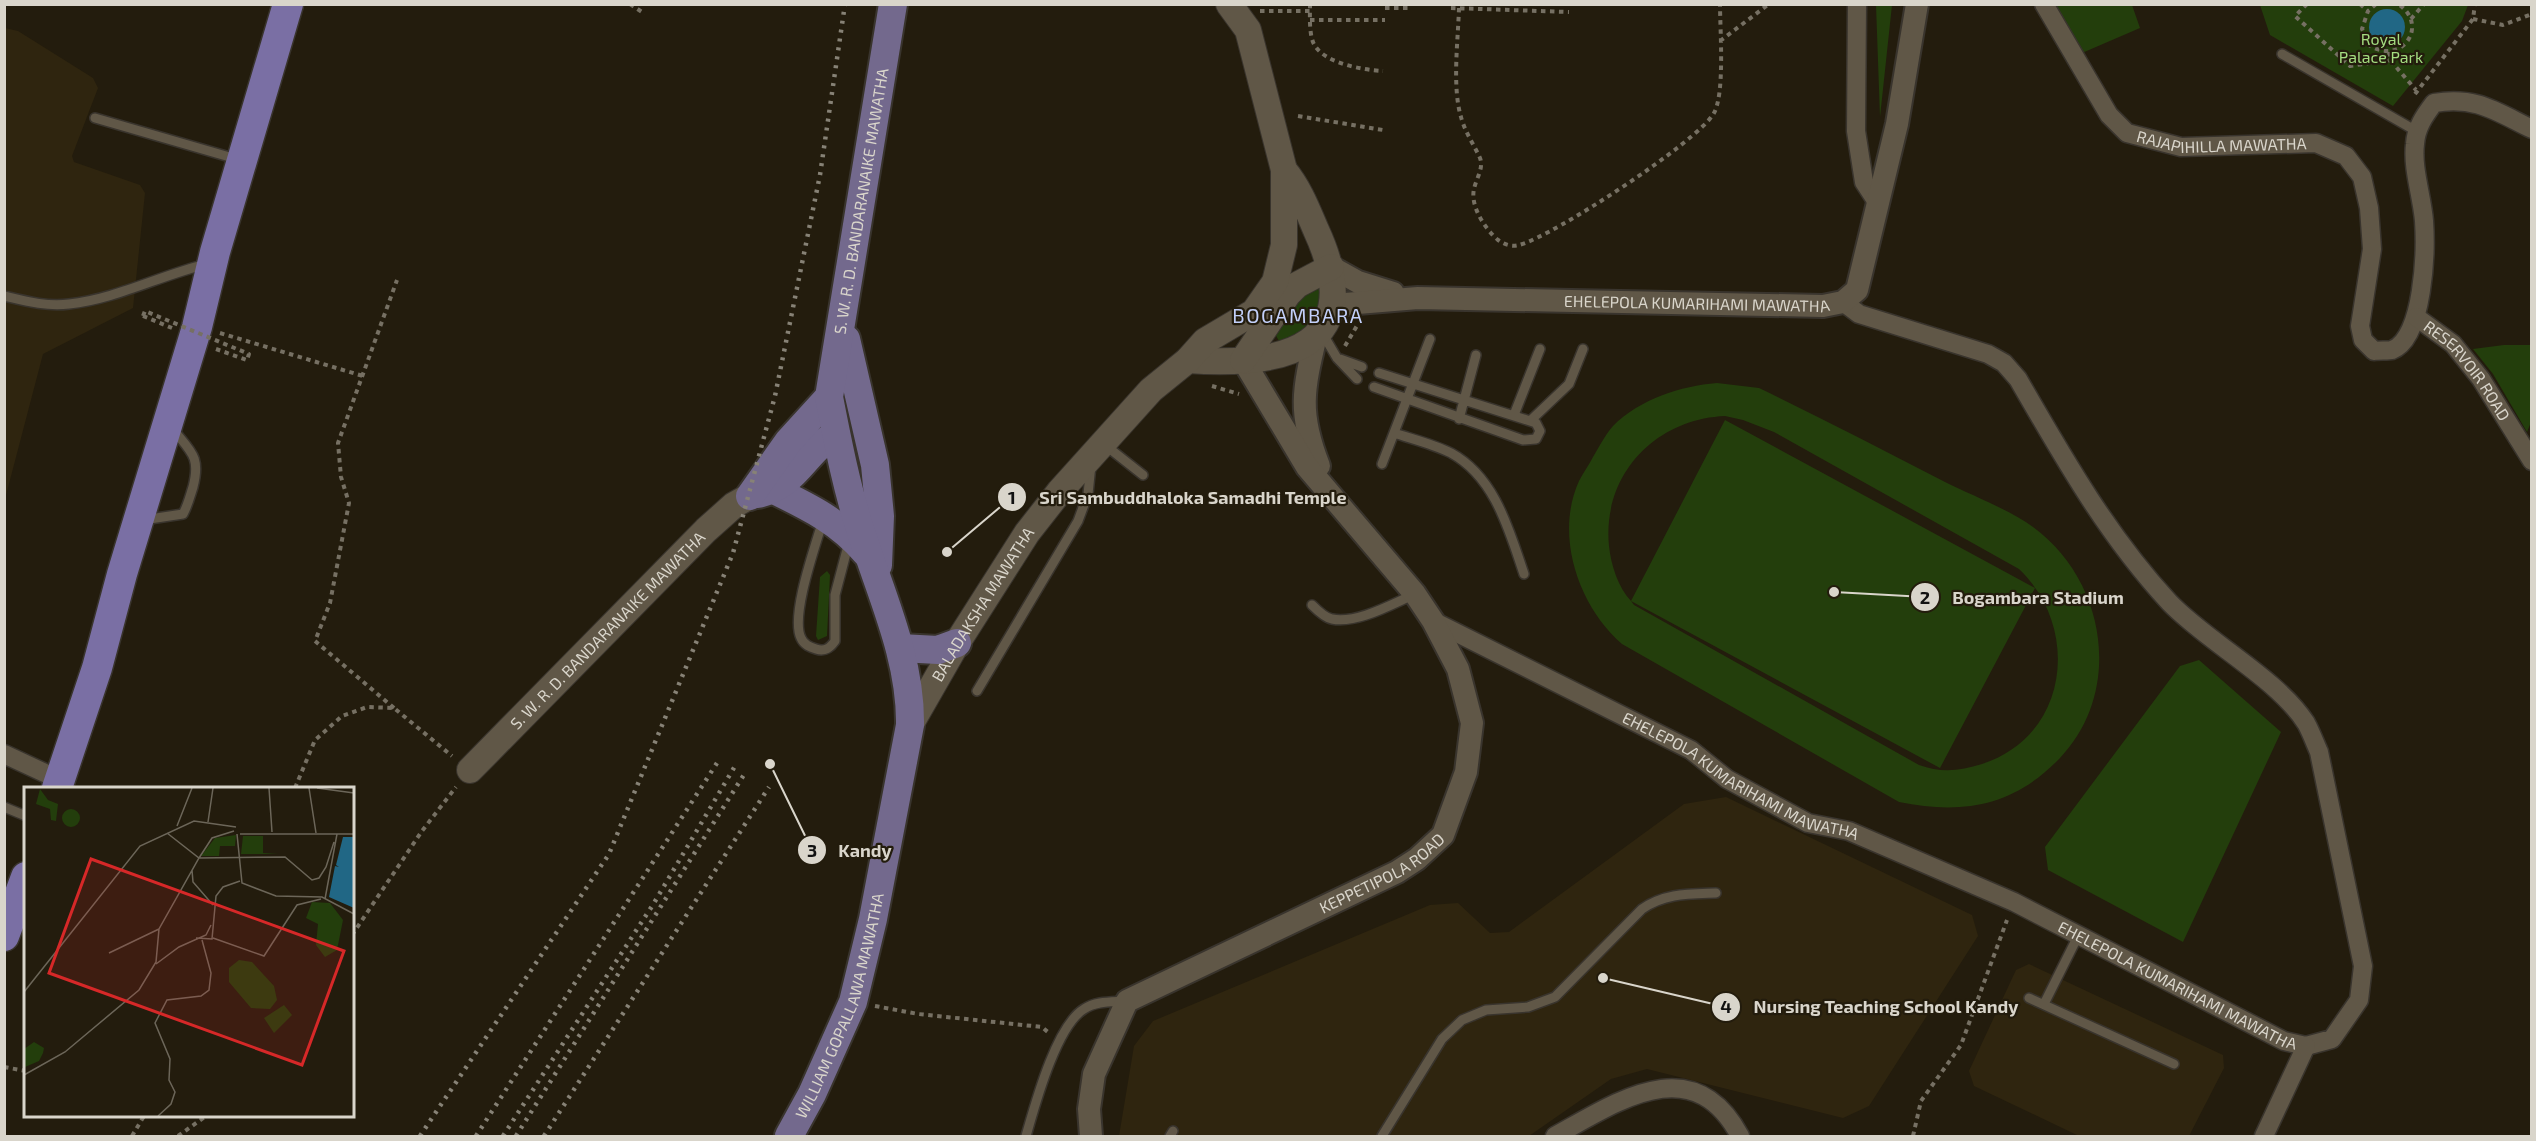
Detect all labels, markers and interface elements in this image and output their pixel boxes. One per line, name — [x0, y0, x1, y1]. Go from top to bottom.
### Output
park label: Royal Palace Park — [2339, 29, 2423, 66]
street label: S. W. R. D. BANDARANAIKE MAWATHA — [829, 66, 891, 335]
street label: RAJAPIHILLA MAWATHA — [2135, 126, 2307, 156]
street label: EHELEPOLA KUMARIHAMI MAWATHA — [1564, 291, 1831, 316]
district label: BOGAMBARA — [1232, 303, 1364, 327]
street label: RESERVOIR ROAD — [2420, 316, 2514, 424]
callout: Sri Sambuddhaloka Samadhi Temple — [997, 479, 1358, 515]
text: 1 — [1008, 486, 1016, 508]
text: Sri Sambuddhaloka Samadhi Temple — [1039, 486, 1347, 508]
street label: BALADAKSHA MAWATHA — [927, 523, 1037, 685]
street label: S. W. R. D. BANDARANAIKE MAWATHA — [506, 527, 708, 733]
callout: Bogambara Stadium — [1910, 579, 2136, 615]
text: 2 — [1920, 586, 1930, 608]
text: Bogambara Stadium — [1952, 586, 2124, 608]
street label: EHELEPOLA KUMARIHAMI MAWATHA — [1620, 707, 1862, 843]
inset map — [24, 787, 354, 1117]
street label: KEPPETIPOLA ROAD — [1316, 829, 1448, 917]
callout: Kandy — [797, 832, 904, 868]
text: 3 — [807, 839, 817, 861]
text: Kandy — [838, 839, 893, 861]
street label: WILLIAM GOPALLAWA MAWATHA — [791, 891, 887, 1121]
street label: EHELEPOLA KUMARIHAMI MAWATHA — [2055, 916, 2299, 1053]
callout: Nursing Teaching School Kandy — [1711, 989, 2030, 1025]
text: 4 — [1720, 995, 1732, 1017]
text: Nursing Teaching School Kandy — [1754, 995, 2019, 1017]

